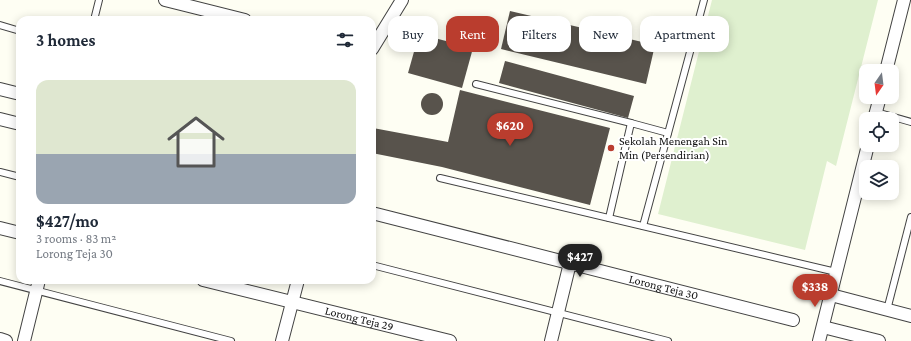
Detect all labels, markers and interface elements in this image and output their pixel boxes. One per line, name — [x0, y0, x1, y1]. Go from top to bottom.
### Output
chip: Buy — [388, 16, 438, 52]
chip: Rent — [446, 16, 499, 52]
chip: Filters — [507, 16, 571, 52]
chip: New — [579, 16, 632, 52]
chip: Apartment — [640, 16, 729, 52]
icon: filters — [334, 29, 356, 51]
text: 3 homes — [36, 31, 95, 50]
north arrow — [859, 64, 899, 104]
map controls — [859, 64, 899, 200]
icon: home — [160, 106, 232, 178]
button: locate — [859, 112, 899, 152]
pin: $620 — [486, 113, 534, 147]
text: $620 — [496, 118, 524, 133]
place label: Sekolah Menengah Sin Min (Persendirian) — [619, 134, 728, 162]
marker: Sekolah Menengah Sin Min (Persendirian) — [606, 143, 616, 153]
button: layers — [859, 160, 899, 200]
text: $427/mo — [36, 212, 99, 231]
text: 3 rooms · 83 m² — [36, 231, 116, 246]
pin: $427 — [556, 244, 604, 278]
text: Lorong Teja 30 — [36, 246, 113, 261]
text: $427 — [567, 249, 593, 264]
street label: Lorong Teja 30 — [628, 272, 700, 303]
pin: $338 — [791, 274, 839, 308]
text: $338 — [802, 279, 828, 294]
street label: Lorong Teja 29 — [323, 303, 395, 334]

